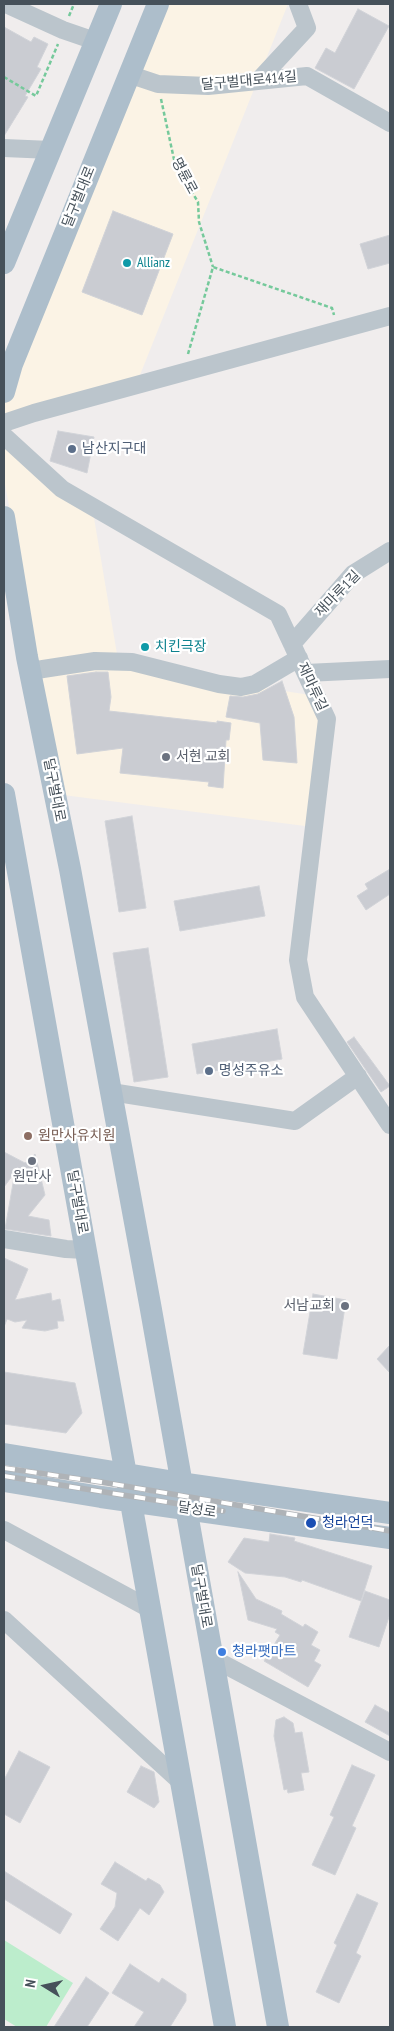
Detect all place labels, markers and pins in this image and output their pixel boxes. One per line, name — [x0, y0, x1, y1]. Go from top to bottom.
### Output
place label: Allianz — [137, 255, 170, 271]
marker: Allianz — [121, 257, 133, 269]
place label: 남산지구대 — [82, 441, 146, 457]
marker: 남산지구대 — [66, 443, 78, 455]
place label: 치킨극장 — [155, 639, 207, 655]
marker: 치킨극장 — [139, 641, 151, 653]
place label: 서현 교회 — [176, 749, 230, 765]
marker: 서현 교회 — [160, 751, 172, 763]
place label: 명성주유소 — [219, 1063, 283, 1079]
marker: 명성주유소 — [203, 1065, 215, 1077]
place label: 원만사유치원 — [38, 1128, 115, 1144]
marker: 원만사유치원 — [22, 1130, 34, 1142]
marker: 원만사 — [26, 1155, 38, 1167]
place label: 원만사 — [13, 1169, 51, 1185]
place label: 서남교회 — [283, 1298, 335, 1314]
marker: 서남교회 — [339, 1300, 351, 1312]
place label: 청라언덕 — [322, 1515, 374, 1531]
marker: 청라언덕 — [304, 1516, 318, 1530]
place label: 청라팻마트 — [232, 1644, 296, 1660]
marker: 청라팻마트 — [216, 1646, 228, 1658]

